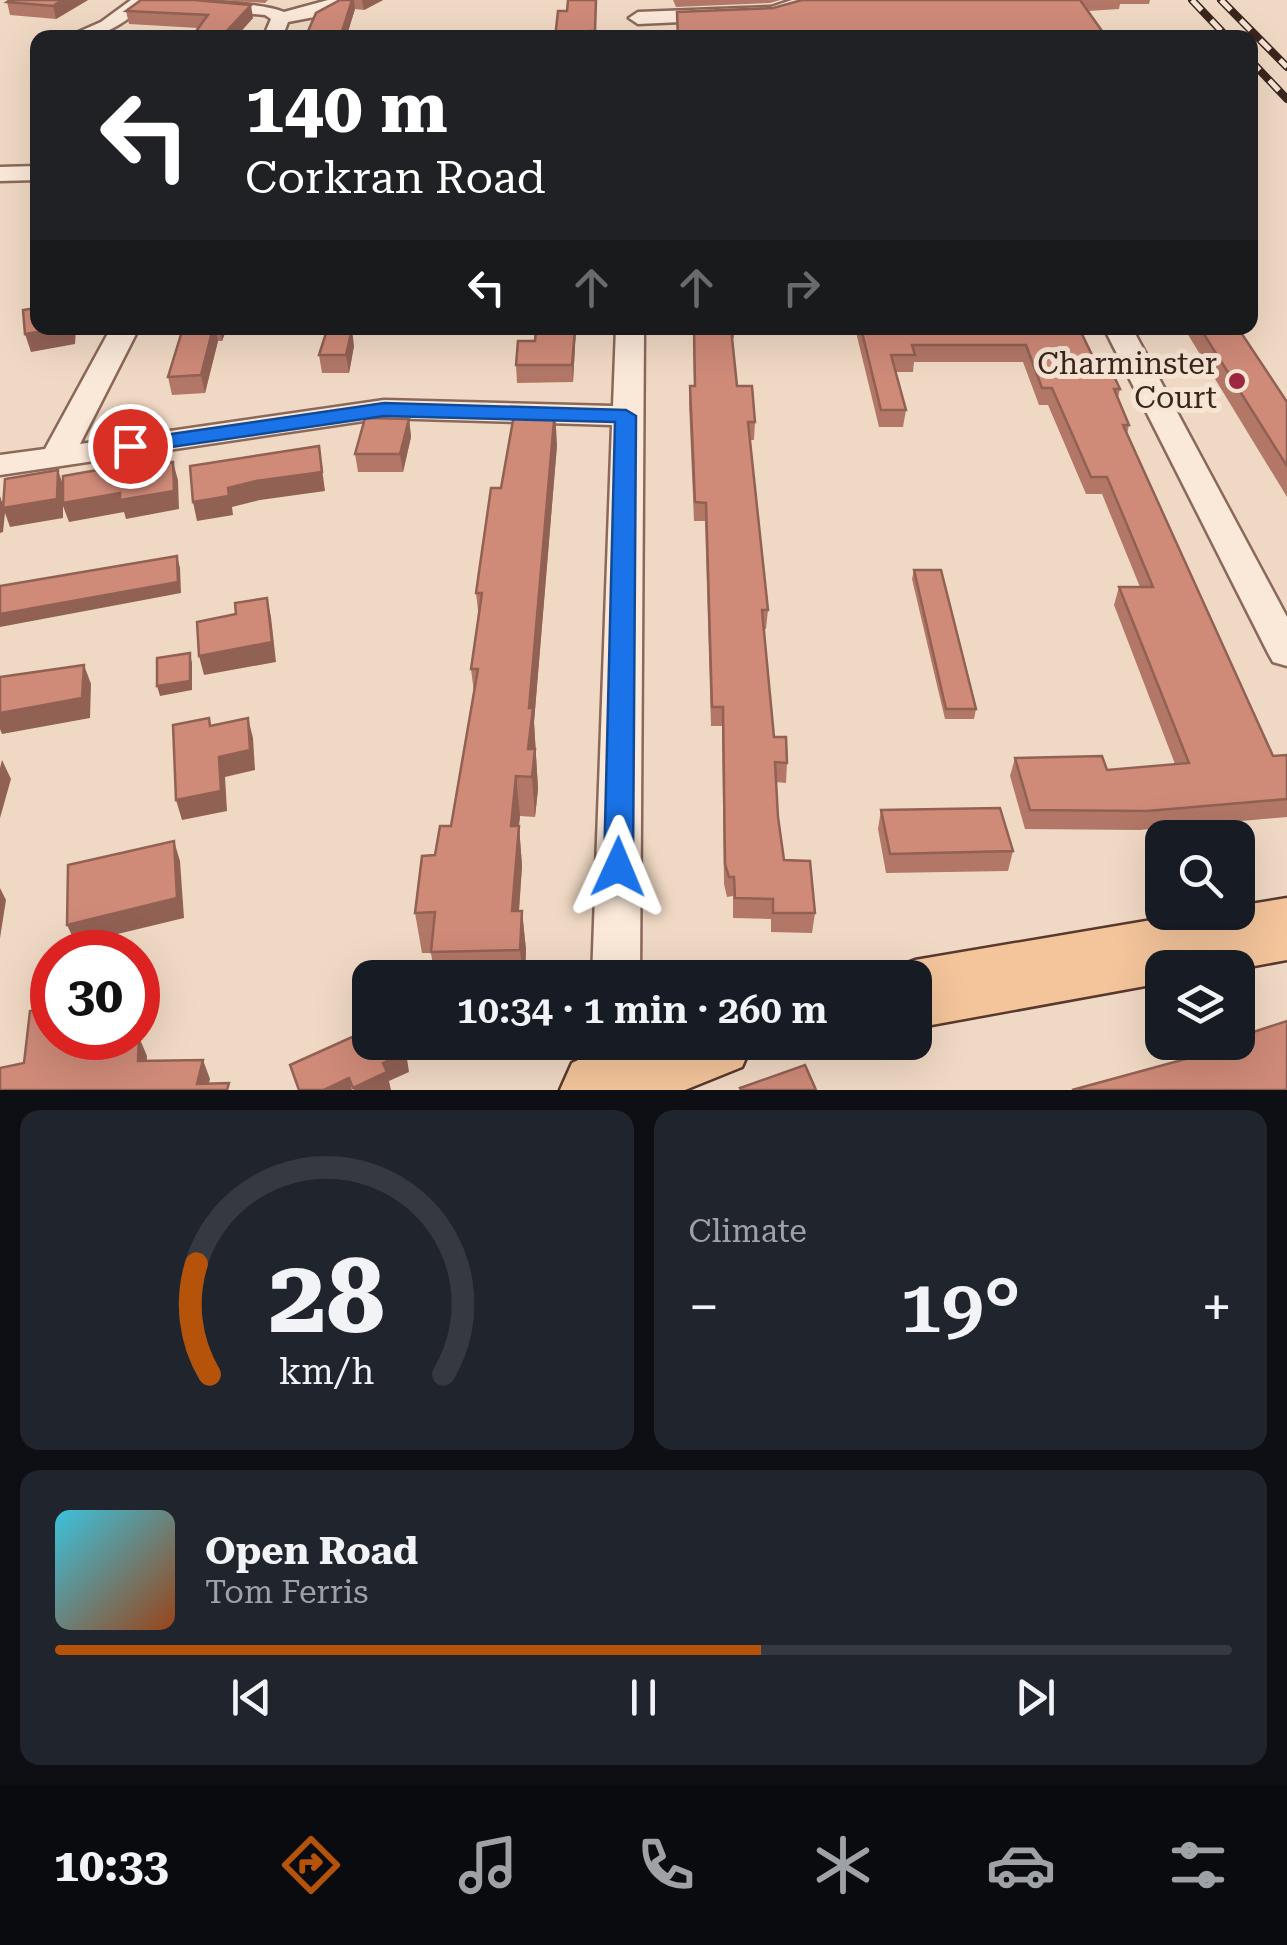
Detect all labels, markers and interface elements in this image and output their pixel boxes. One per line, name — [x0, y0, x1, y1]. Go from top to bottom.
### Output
text: 140 m — [245, 67, 448, 149]
icon: left — [80, 70, 210, 200]
text: Corkran Road — [245, 151, 546, 204]
icon: left — [459, 260, 514, 315]
icon: ahead — [564, 260, 619, 315]
icon: ahead — [669, 260, 724, 315]
icon: right — [774, 260, 829, 315]
place label: Charminster Court — [1037, 346, 1217, 415]
marker: Charminster Court — [1226, 370, 1248, 392]
pin — [88, 404, 173, 489]
icon: arrive — [103, 419, 158, 474]
position arrow — [566, 815, 670, 919]
map controls — [1145, 820, 1255, 1060]
button: search — [1145, 820, 1255, 930]
speed limit sign: 30 — [30, 930, 160, 1060]
button: layers — [1145, 950, 1255, 1060]
text: 10:34 · 1 min · 260 m — [457, 988, 828, 1032]
text: Climate — [689, 1212, 807, 1250]
text: 28 — [269, 1236, 385, 1357]
text: 19° — [900, 1262, 1021, 1350]
text: − — [689, 1275, 719, 1339]
text: + — [1201, 1275, 1232, 1339]
text: km/h — [279, 1351, 375, 1393]
text: Open Road — [205, 1529, 418, 1573]
text: Tom Ferris — [205, 1573, 368, 1611]
icon: previous — [224, 1670, 279, 1725]
icon: pause — [616, 1670, 671, 1725]
icon: next — [1008, 1670, 1063, 1725]
icon: directions — [276, 1830, 346, 1900]
icon: music — [453, 1830, 523, 1900]
icon: phone — [631, 1830, 701, 1900]
icon: climate — [808, 1830, 878, 1900]
icon: car — [986, 1830, 1056, 1900]
icon: filters — [1163, 1830, 1233, 1900]
text: 10:33 — [54, 1839, 169, 1892]

